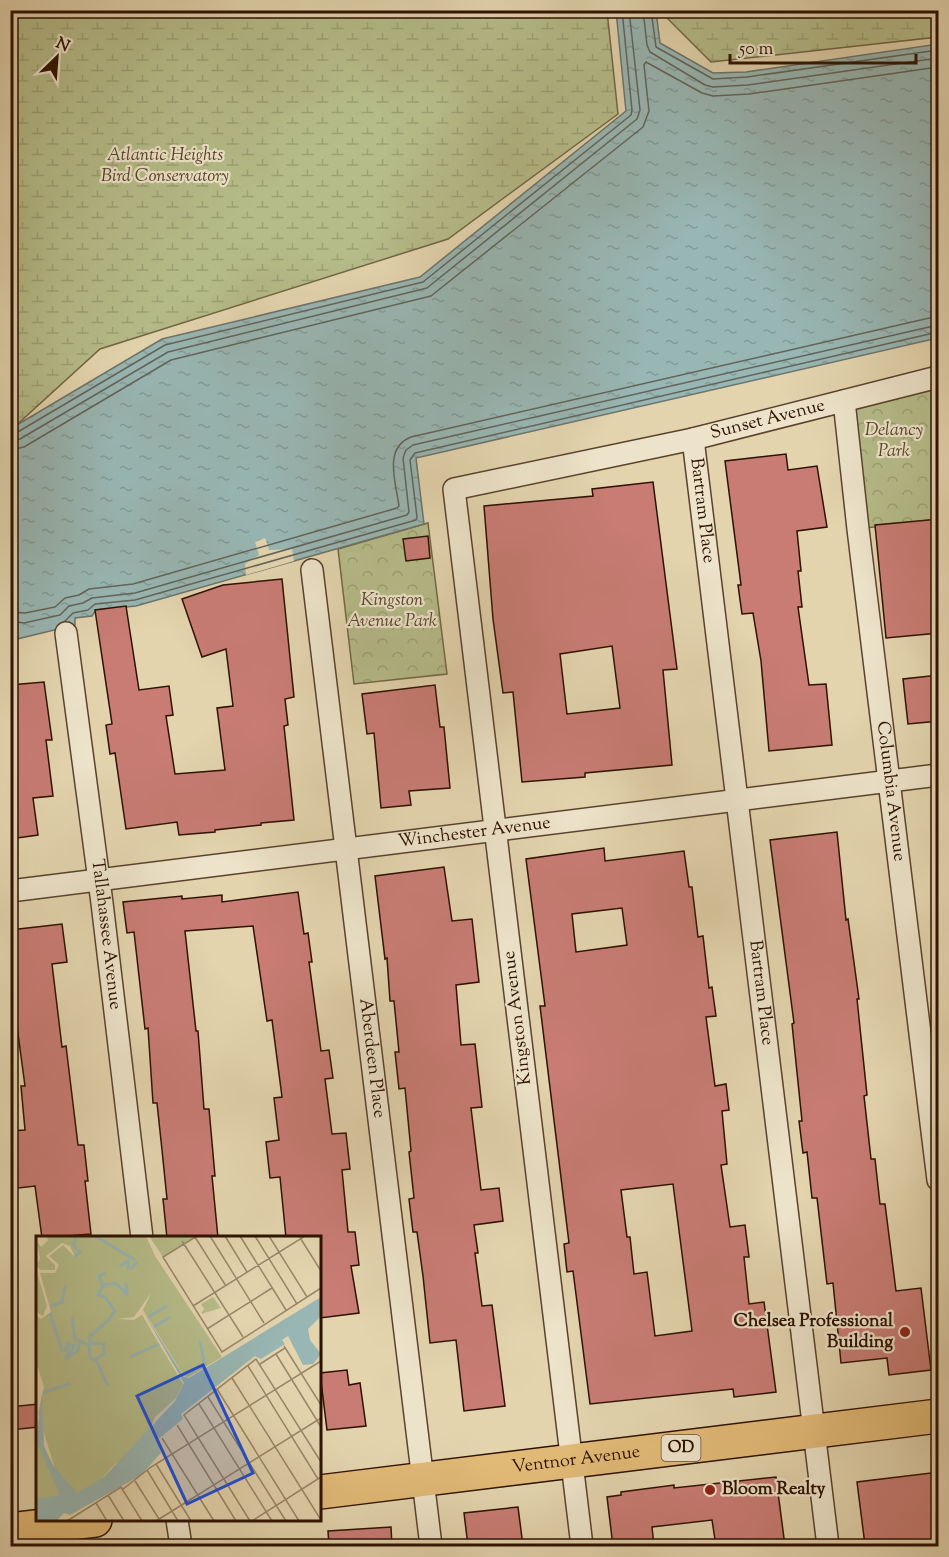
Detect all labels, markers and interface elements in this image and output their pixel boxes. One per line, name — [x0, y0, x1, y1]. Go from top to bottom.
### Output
north arrow — [27, 27, 87, 87]
scale bar — [730, 27, 916, 65]
text: N — [52, 33, 73, 59]
text: 50 m — [738, 37, 774, 63]
park label: Atlantic Heights Bird Conservatory — [101, 143, 229, 190]
street label: Sunset Avenue — [708, 393, 828, 447]
park label: Delancy Park — [865, 418, 923, 465]
street label: Bartram Place — [682, 456, 721, 565]
park label: Kingston Avenue Park — [347, 588, 437, 635]
street label: Columbia Avenue — [869, 720, 912, 863]
street label: Winchester Avenue — [396, 811, 552, 855]
street label: Tallahassee Avenue — [83, 857, 128, 1011]
street label: Bartram Place — [741, 939, 780, 1047]
street label: Kingston Avenue — [497, 949, 539, 1087]
street label: Aberdeen Place — [351, 997, 392, 1120]
inset map — [36, 1236, 321, 1521]
place label: Chelsea Professional Building — [733, 1309, 894, 1356]
marker: Chelsea Professional Building — [898, 1325, 912, 1339]
road number: OD — [662, 1435, 700, 1461]
street label: Ventnor Avenue — [511, 1440, 642, 1481]
place label: Bloom Realty — [722, 1477, 826, 1503]
marker: Bloom Realty — [703, 1483, 717, 1497]

